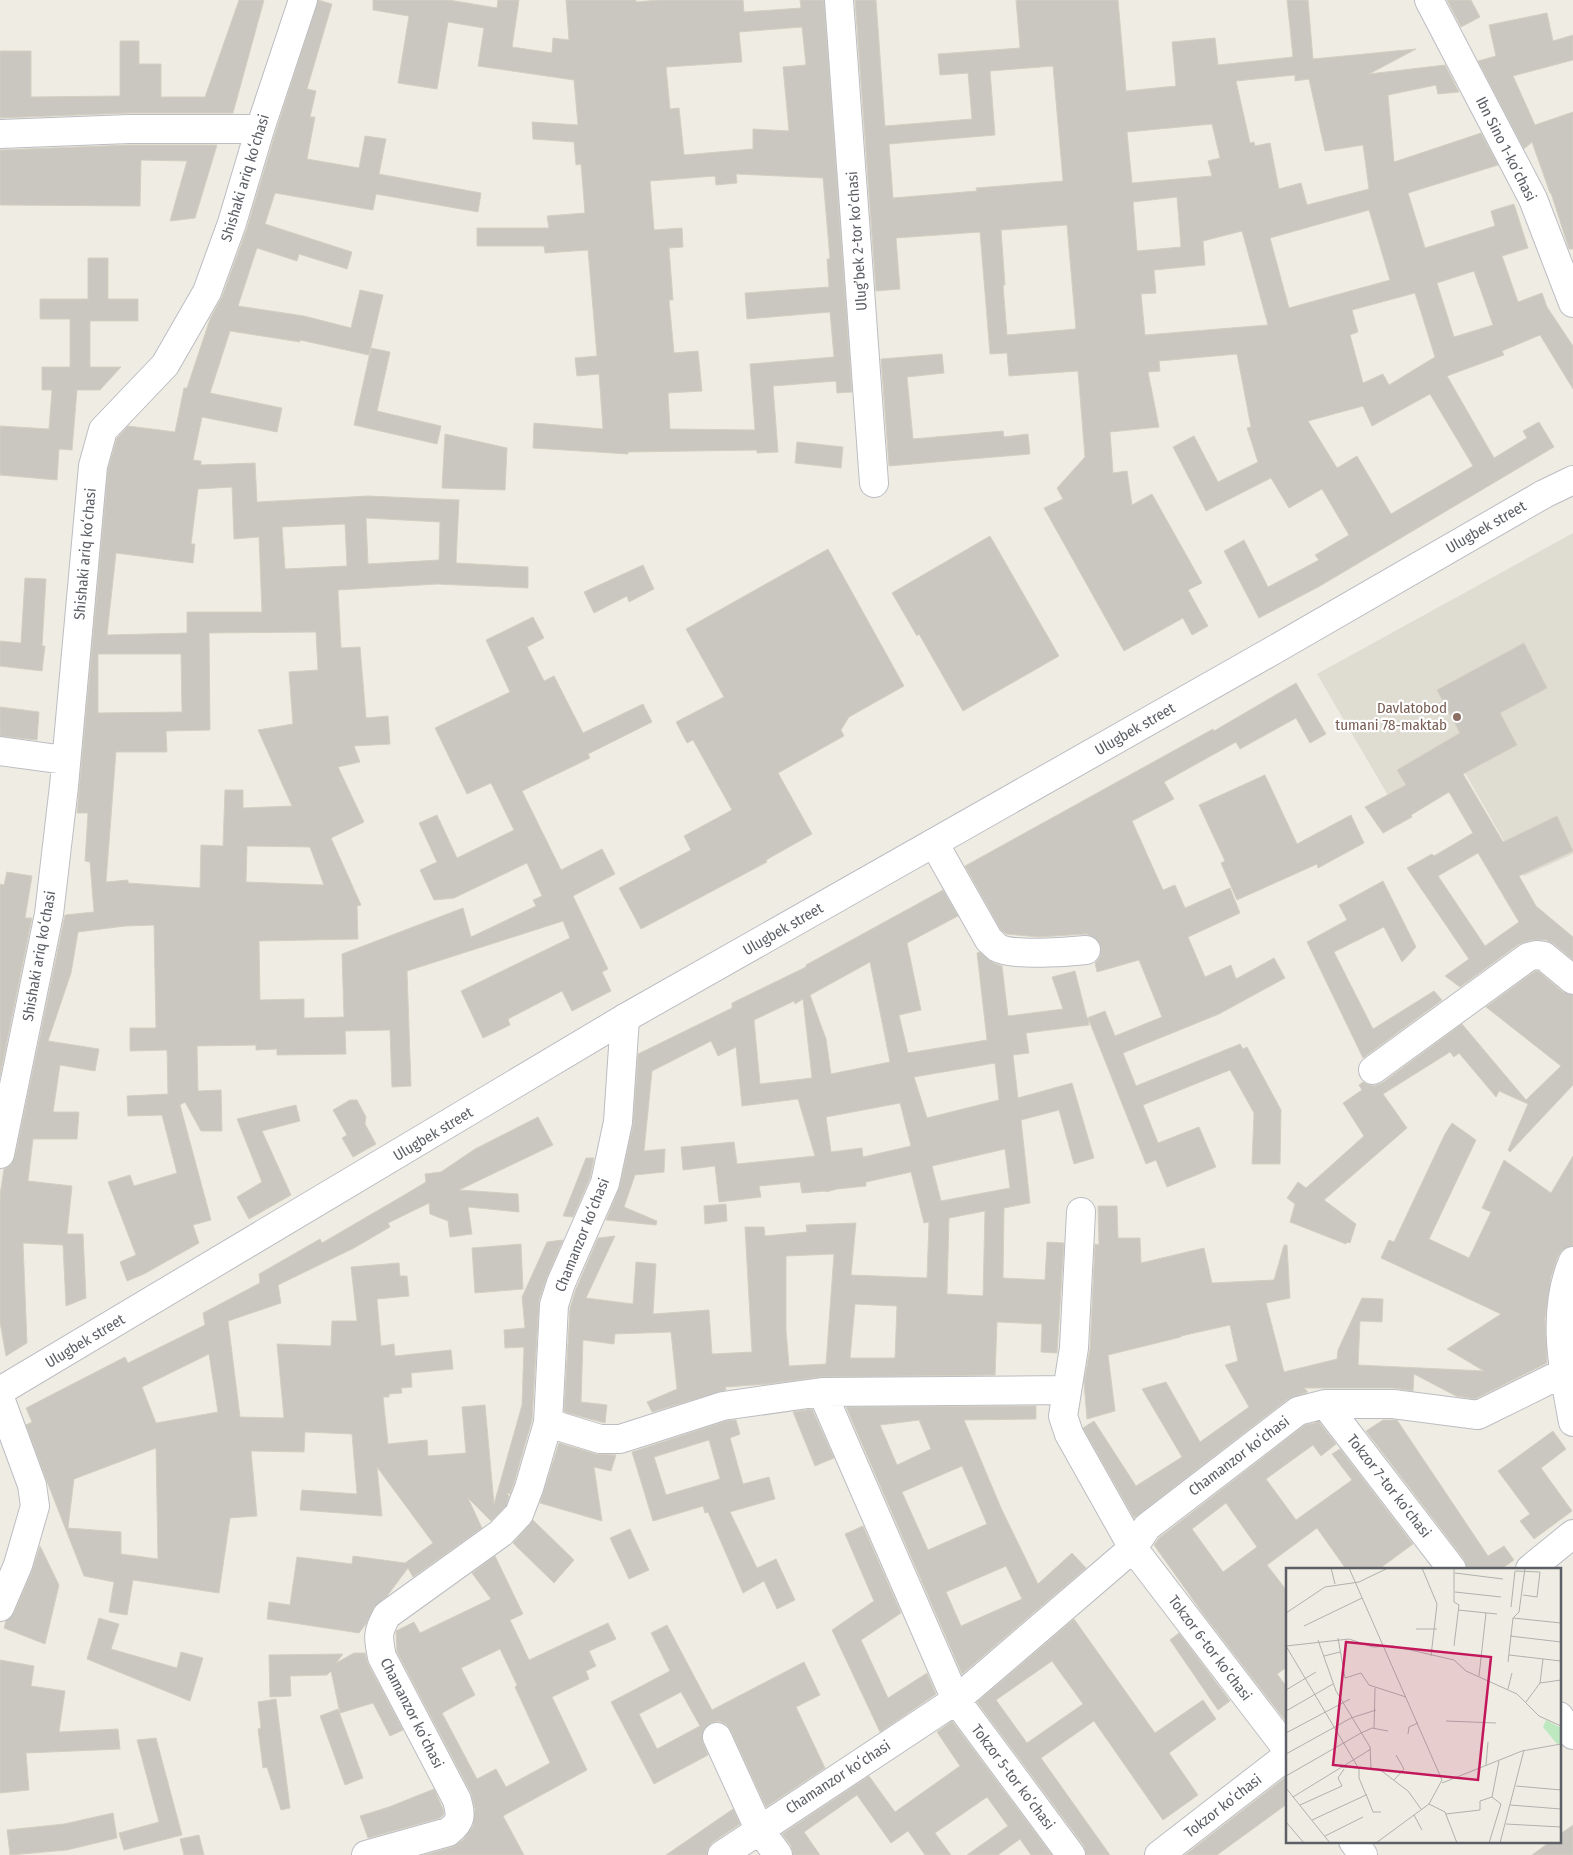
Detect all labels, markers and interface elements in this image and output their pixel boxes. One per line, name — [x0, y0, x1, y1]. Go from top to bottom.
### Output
street label: Ibn Sino 1-koʼchasi — [1472, 94, 1540, 204]
street label: Shishaki ariq koʻchasi — [217, 112, 273, 244]
street label: Ulugʼbek 2-tor koʼchasi — [843, 171, 871, 311]
street label: Shishaki ariq koʻchasi — [70, 487, 100, 621]
street label: Ulugbek street — [1443, 497, 1529, 557]
street label: Ulugbek street — [1092, 699, 1178, 759]
place label: Davlatobod tumani 78-maktab — [1335, 699, 1447, 734]
marker: Davlatobod tumani 78-maktab — [1451, 711, 1463, 723]
street label: Shishaki ariq koʻchasi — [19, 889, 59, 1023]
street label: Ulugbek street — [740, 899, 826, 959]
street label: Ulugbek street — [390, 1103, 476, 1165]
street label: Chamanzor koʻchasi — [551, 1175, 613, 1295]
street label: Ulugbek street — [42, 1310, 128, 1372]
street label: Chamanzor koʻchasi — [1185, 1412, 1293, 1500]
street label: Tokzor 7-tor koʼchasi — [1343, 1431, 1435, 1541]
inset map — [1286, 1568, 1560, 1842]
street label: Tokzor 6-tor koʼchasi — [1164, 1592, 1256, 1704]
street label: Chamanzor koʻchasi — [376, 1655, 448, 1771]
street label: Tokzor 5-tor koʼchasi — [968, 1721, 1058, 1833]
street label: Chamanzor koʻchasi — [782, 1736, 894, 1818]
street label: Tokzor koʻchasi — [1181, 1770, 1265, 1842]

